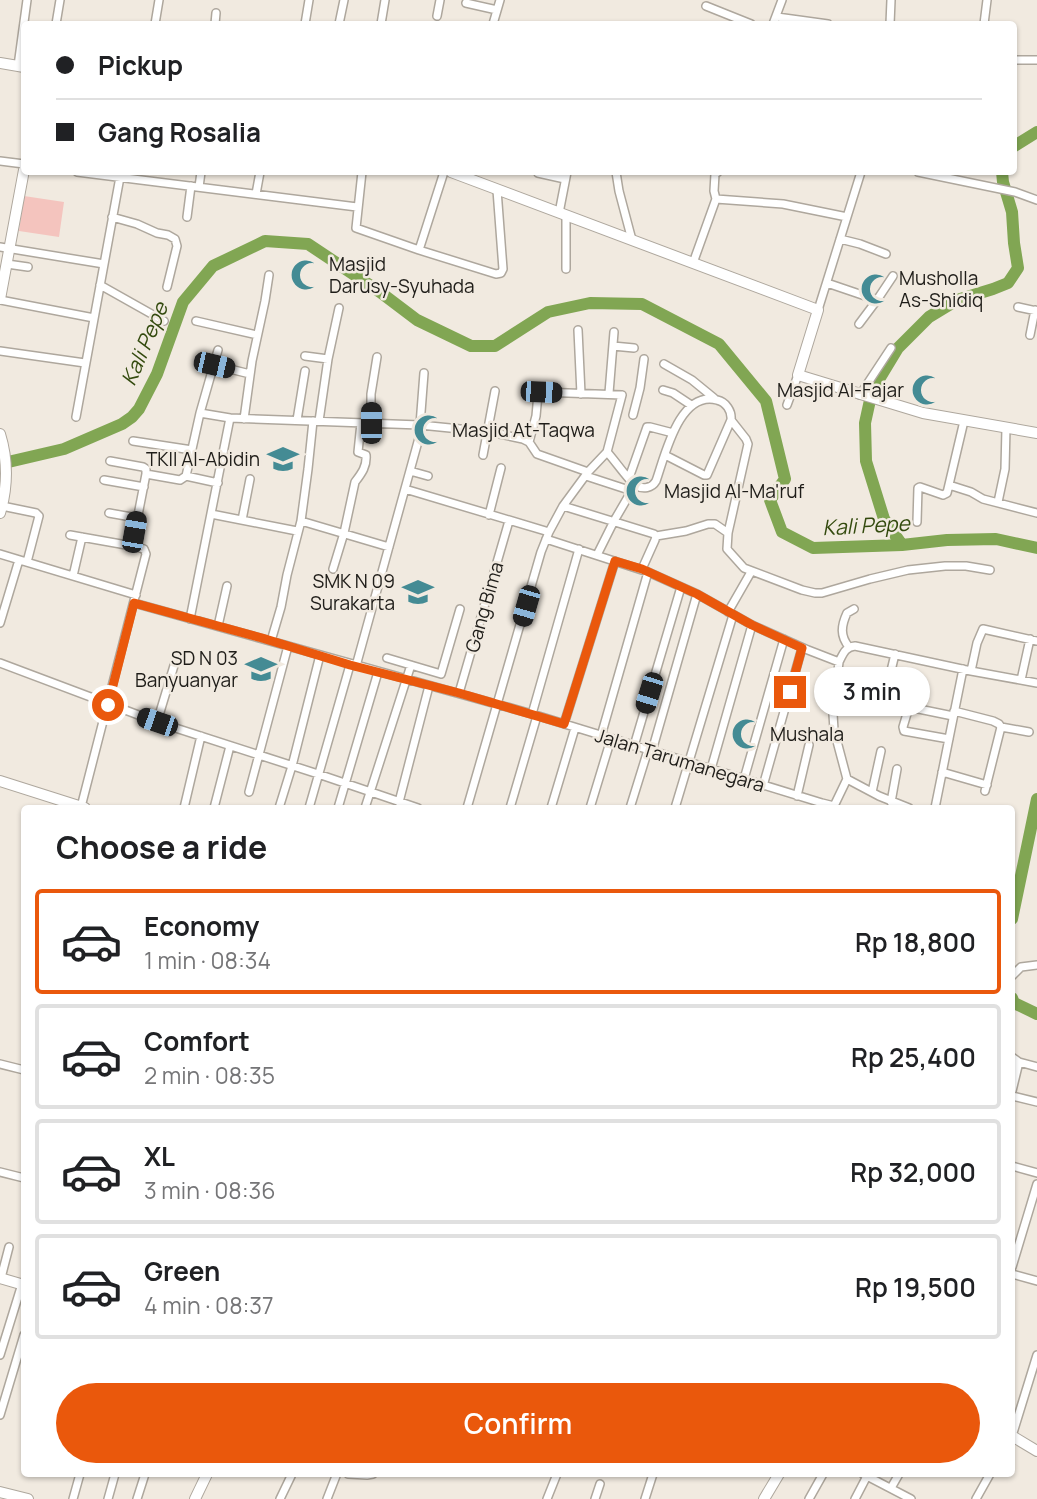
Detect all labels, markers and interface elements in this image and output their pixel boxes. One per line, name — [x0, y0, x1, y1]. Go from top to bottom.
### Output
text: Pickup — [98, 47, 183, 83]
text: Gang Rosalia — [98, 114, 261, 150]
place label: Masjid Darusy-Syuhada — [329, 251, 475, 299]
mosque icon: Masjid Darusy-Syuhada — [289, 258, 323, 292]
place label: Musholla As-Shidiq — [899, 265, 983, 313]
mosque icon: Musholla As-Shidiq — [859, 272, 893, 306]
water label: Kali Pepe — [114, 296, 175, 389]
car — [192, 350, 237, 380]
mosque icon: Masjid Al-Fajar — [910, 373, 944, 407]
place label: Masjid Al-Fajar — [777, 377, 904, 403]
car — [520, 381, 563, 403]
car — [361, 402, 382, 444]
mosque icon: Masjid At-Taqwa — [412, 413, 446, 447]
place label: Masjid At-Taqwa — [452, 417, 595, 443]
school or university icon: TKII Al-Abidin — [266, 442, 300, 476]
place label: TKII Al-Abidin — [146, 446, 260, 472]
mosque icon: Masjid Al-Ma'ruf — [624, 474, 658, 508]
place label: Masjid Al-Ma'ruf — [664, 478, 805, 504]
car — [121, 509, 148, 555]
water label: Kali Pepe — [822, 509, 912, 541]
street label: Gang Bima — [459, 559, 509, 655]
place label: SMK N 09 Surakarta — [310, 568, 395, 616]
school or university icon: SMK N 09 Surakarta — [401, 575, 435, 609]
car — [511, 583, 542, 629]
place label: SD N 03 Banyuanyar — [135, 645, 238, 693]
school or university icon: SD N 03 Banyuanyar — [244, 652, 278, 686]
callout: 3 min — [814, 668, 930, 716]
car — [633, 670, 666, 716]
text: 3 min — [843, 675, 901, 707]
route end — [774, 676, 806, 708]
route start — [92, 689, 124, 721]
car — [134, 705, 181, 739]
mosque icon: Mushala — [730, 717, 764, 751]
place label: Mushala — [770, 721, 844, 747]
street label: Jalan Tarumanegara — [592, 722, 768, 798]
text: Choose a ride — [56, 825, 267, 869]
text: Economy — [144, 908, 259, 944]
icon: car — [60, 910, 123, 973]
text: Rp 18,800 — [855, 924, 976, 960]
text: 1 min · 08:34 — [144, 944, 271, 976]
text: Comfort — [144, 1023, 250, 1059]
icon: car — [60, 1025, 123, 1088]
text: Rp 25,400 — [851, 1039, 976, 1075]
text: 2 min · 08:35 — [144, 1059, 275, 1091]
text: XL — [144, 1138, 175, 1174]
icon: car — [60, 1140, 123, 1203]
text: Rp 32,000 — [850, 1154, 976, 1190]
text: 3 min · 08:36 — [144, 1174, 276, 1206]
text: Green — [144, 1253, 220, 1289]
icon: car — [60, 1255, 123, 1318]
text: Rp 19,500 — [855, 1269, 976, 1305]
text: 4 min · 08:37 — [144, 1289, 274, 1321]
button: Confirm — [56, 1383, 980, 1463]

